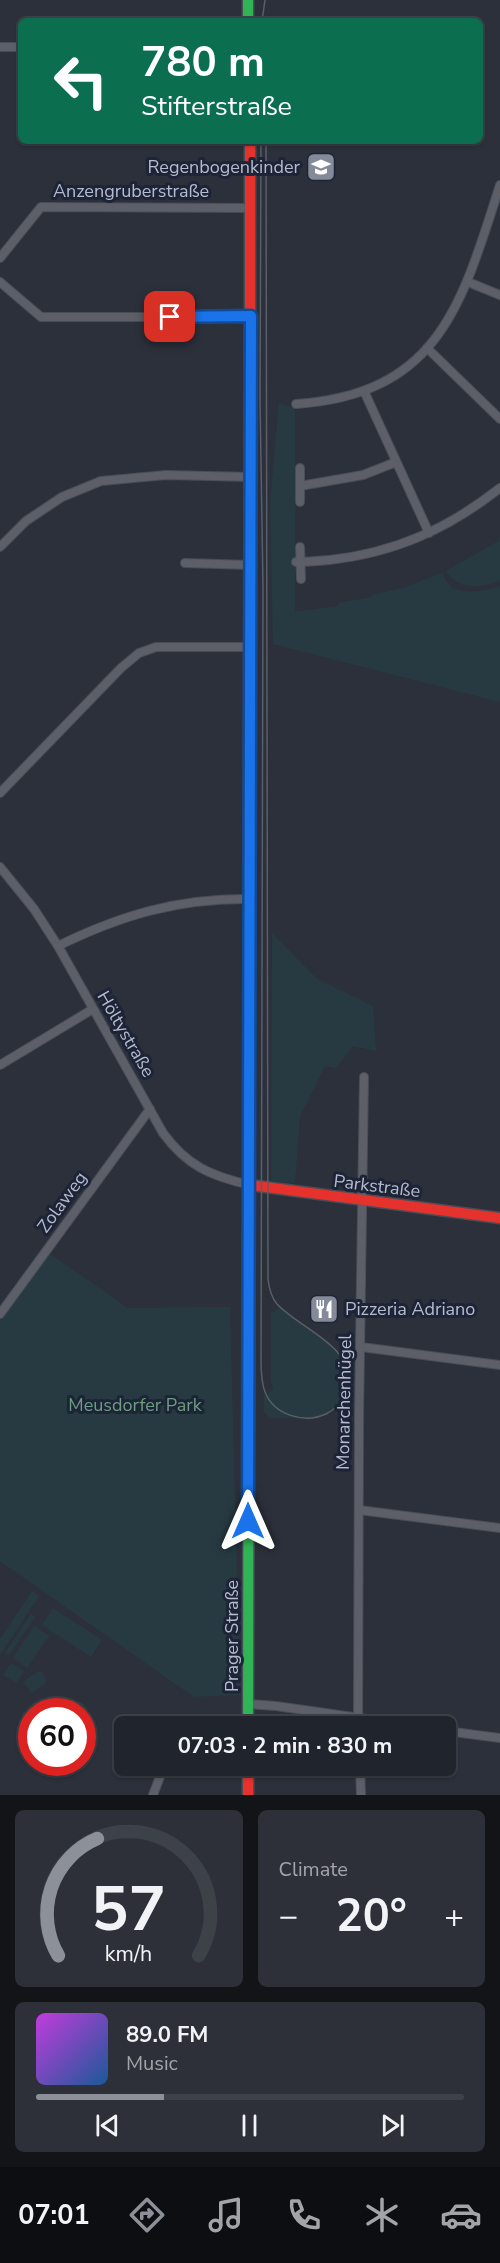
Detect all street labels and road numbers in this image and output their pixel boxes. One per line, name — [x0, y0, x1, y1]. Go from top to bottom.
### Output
street label: Anzengruberstraße — [53, 179, 209, 203]
street label: Höltystraße — [92, 987, 160, 1081]
street label: Zolaweg — [32, 1167, 92, 1237]
street label: Parkstraße — [332, 1169, 422, 1203]
street label: Monarchenhügel — [331, 1333, 357, 1470]
street label: Prager Straße — [220, 1580, 244, 1692]

